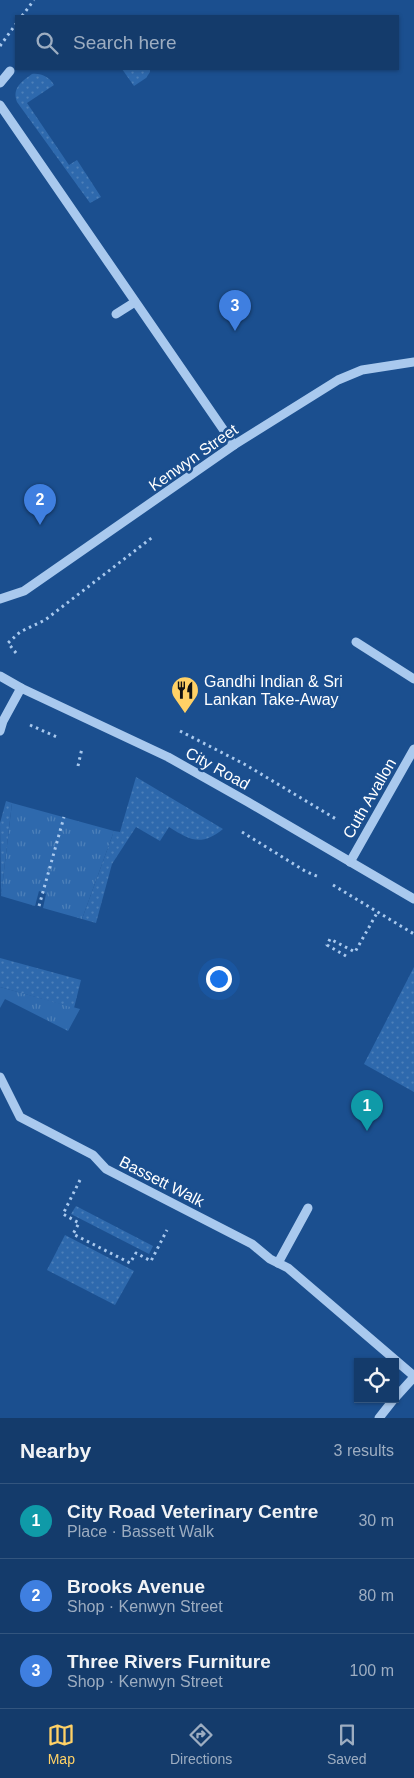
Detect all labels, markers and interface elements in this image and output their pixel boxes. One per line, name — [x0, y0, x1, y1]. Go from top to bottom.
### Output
search box — [15, 15, 399, 70]
icon: search — [33, 29, 61, 57]
text: Search here — [73, 32, 177, 53]
pin: 3 — [219, 290, 251, 331]
street label: Kenwyn Street — [146, 420, 241, 494]
pin: 2 — [24, 484, 56, 525]
place label: Gandhi Indian & Sri Lankan Take-Away — [204, 673, 343, 708]
restaurant icon: Gandhi Indian & Sri Lankan Take-Away — [170, 675, 200, 714]
street label: City Road — [183, 744, 253, 793]
street label: Cuth Avallon — [340, 755, 399, 841]
your location — [206, 966, 232, 992]
pin: 1 — [351, 1090, 383, 1131]
street label: Bassett Walk — [117, 1153, 208, 1211]
map controls — [354, 1358, 399, 1403]
button: locate — [354, 1358, 399, 1403]
text: Nearby — [20, 1439, 91, 1462]
text: 3 results — [334, 1442, 394, 1459]
text: City Road Veterinary Centre — [67, 1501, 318, 1522]
text: 1 — [32, 1512, 40, 1529]
text: 30 m — [358, 1512, 394, 1529]
text: Place · Bassett Walk — [67, 1523, 214, 1540]
text: Brooks Avenue — [67, 1576, 205, 1597]
text: 2 — [32, 1587, 40, 1604]
text: 80 m — [358, 1587, 394, 1604]
text: Shop · Kenwyn Street — [67, 1598, 223, 1615]
text: Three Rivers Furniture — [67, 1651, 271, 1672]
text: 3 — [32, 1662, 40, 1679]
text: 100 m — [350, 1662, 394, 1679]
text: Shop · Kenwyn Street — [67, 1673, 223, 1690]
tab: Map — [47, 1721, 75, 1767]
tab: Directions — [170, 1721, 232, 1767]
tab: Saved — [327, 1721, 367, 1767]

